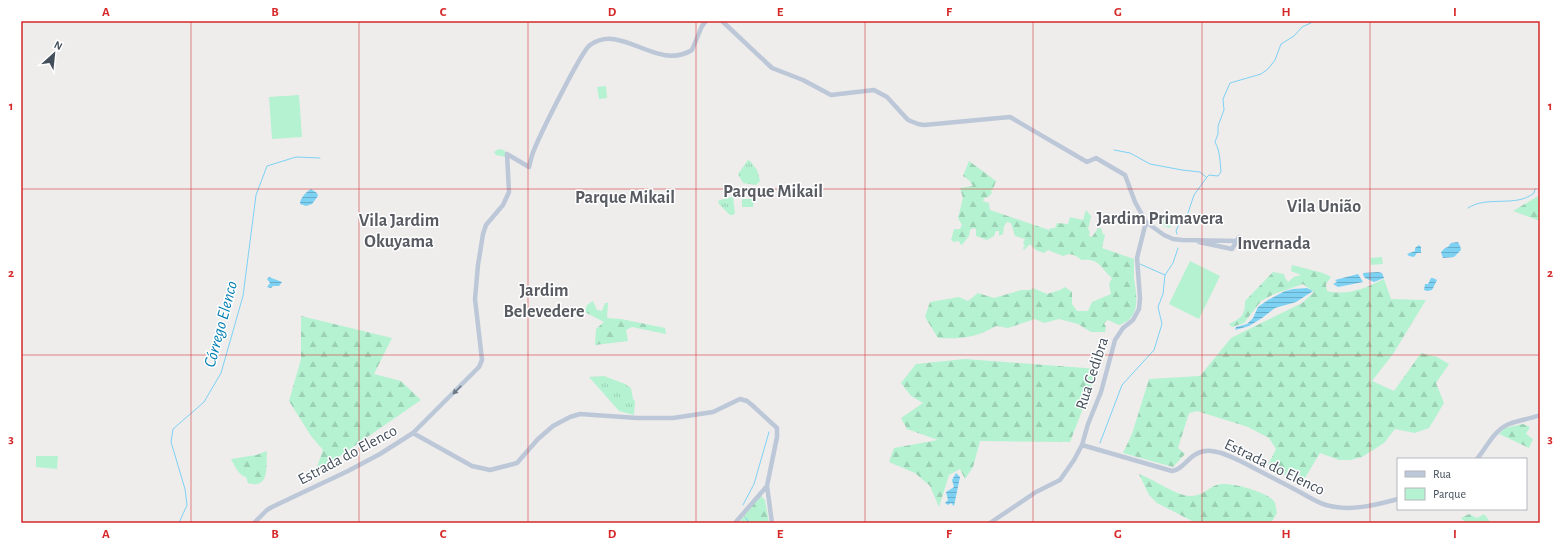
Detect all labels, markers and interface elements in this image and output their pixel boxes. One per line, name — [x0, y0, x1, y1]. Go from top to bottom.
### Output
text: A — [102, 6, 110, 19]
text: B — [271, 6, 279, 19]
text: C — [440, 6, 447, 19]
text: D — [608, 6, 617, 19]
text: E — [777, 6, 784, 19]
text: F — [946, 6, 953, 19]
text: G — [1114, 6, 1122, 19]
text: H — [1281, 6, 1291, 19]
text: I — [1453, 6, 1457, 19]
north arrow — [34, 34, 74, 74]
text: N — [52, 39, 64, 52]
text: 1 — [9, 100, 13, 113]
text: 1 — [1548, 100, 1552, 113]
district label: Parque Mikail — [723, 183, 823, 201]
district label: Parque Mikail — [575, 189, 675, 207]
district label: Vila União — [1287, 198, 1361, 216]
district label: Jardim Primavera — [1097, 210, 1224, 228]
district label: Vila Jardim Okuyama — [359, 212, 439, 251]
district label: Invernada — [1237, 235, 1311, 253]
text: 2 — [8, 267, 14, 280]
text: 2 — [1547, 267, 1553, 280]
water label: Córrego Elenco — [201, 279, 240, 369]
district label: Jardim Belevedere — [504, 282, 584, 321]
street label: Rua Cedibra — [1073, 335, 1111, 411]
one-way arrow — [452, 385, 462, 395]
street label: Estrada do Elenco — [295, 422, 400, 488]
text: 3 — [8, 433, 14, 446]
text: 3 — [1547, 433, 1553, 446]
street label: Estrada do Elenco — [1222, 436, 1327, 498]
legend — [1397, 458, 1527, 510]
text: Rua — [1433, 468, 1452, 480]
text: Parque — [1433, 488, 1466, 500]
text: A — [102, 528, 110, 541]
text: B — [271, 528, 279, 541]
text: C — [440, 528, 447, 541]
text: D — [608, 528, 617, 541]
text: E — [777, 528, 784, 541]
text: F — [946, 528, 953, 541]
text: G — [1114, 528, 1122, 541]
text: H — [1281, 528, 1291, 541]
text: I — [1453, 528, 1457, 541]

